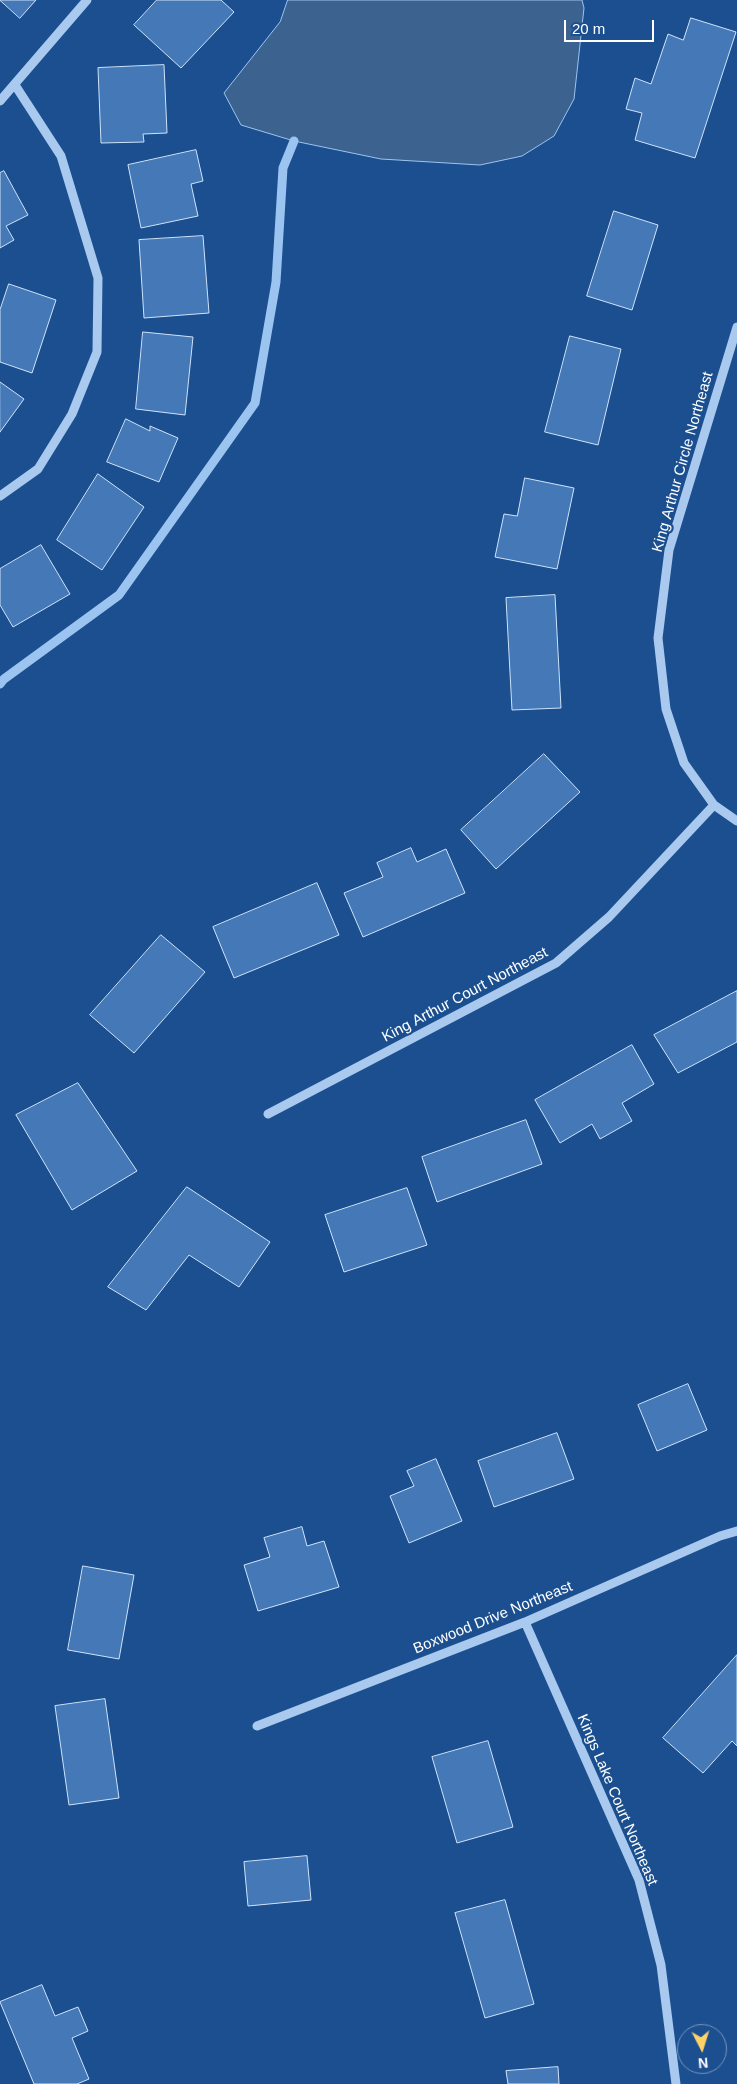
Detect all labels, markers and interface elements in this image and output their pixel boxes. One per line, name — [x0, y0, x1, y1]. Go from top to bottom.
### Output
scale bar — [567, 10, 657, 42]
text: 20 m — [572, 20, 605, 37]
street label: King Arthur Circle Northeast — [649, 370, 717, 554]
street label: King Arthur Court Northeast — [379, 944, 551, 1046]
street label: Boxwood Drive Northeast — [411, 1578, 575, 1658]
street label: Kings Lake Court Northeast — [573, 1712, 661, 1888]
north arrow — [677, 2024, 727, 2074]
text: N — [697, 2055, 709, 2071]

